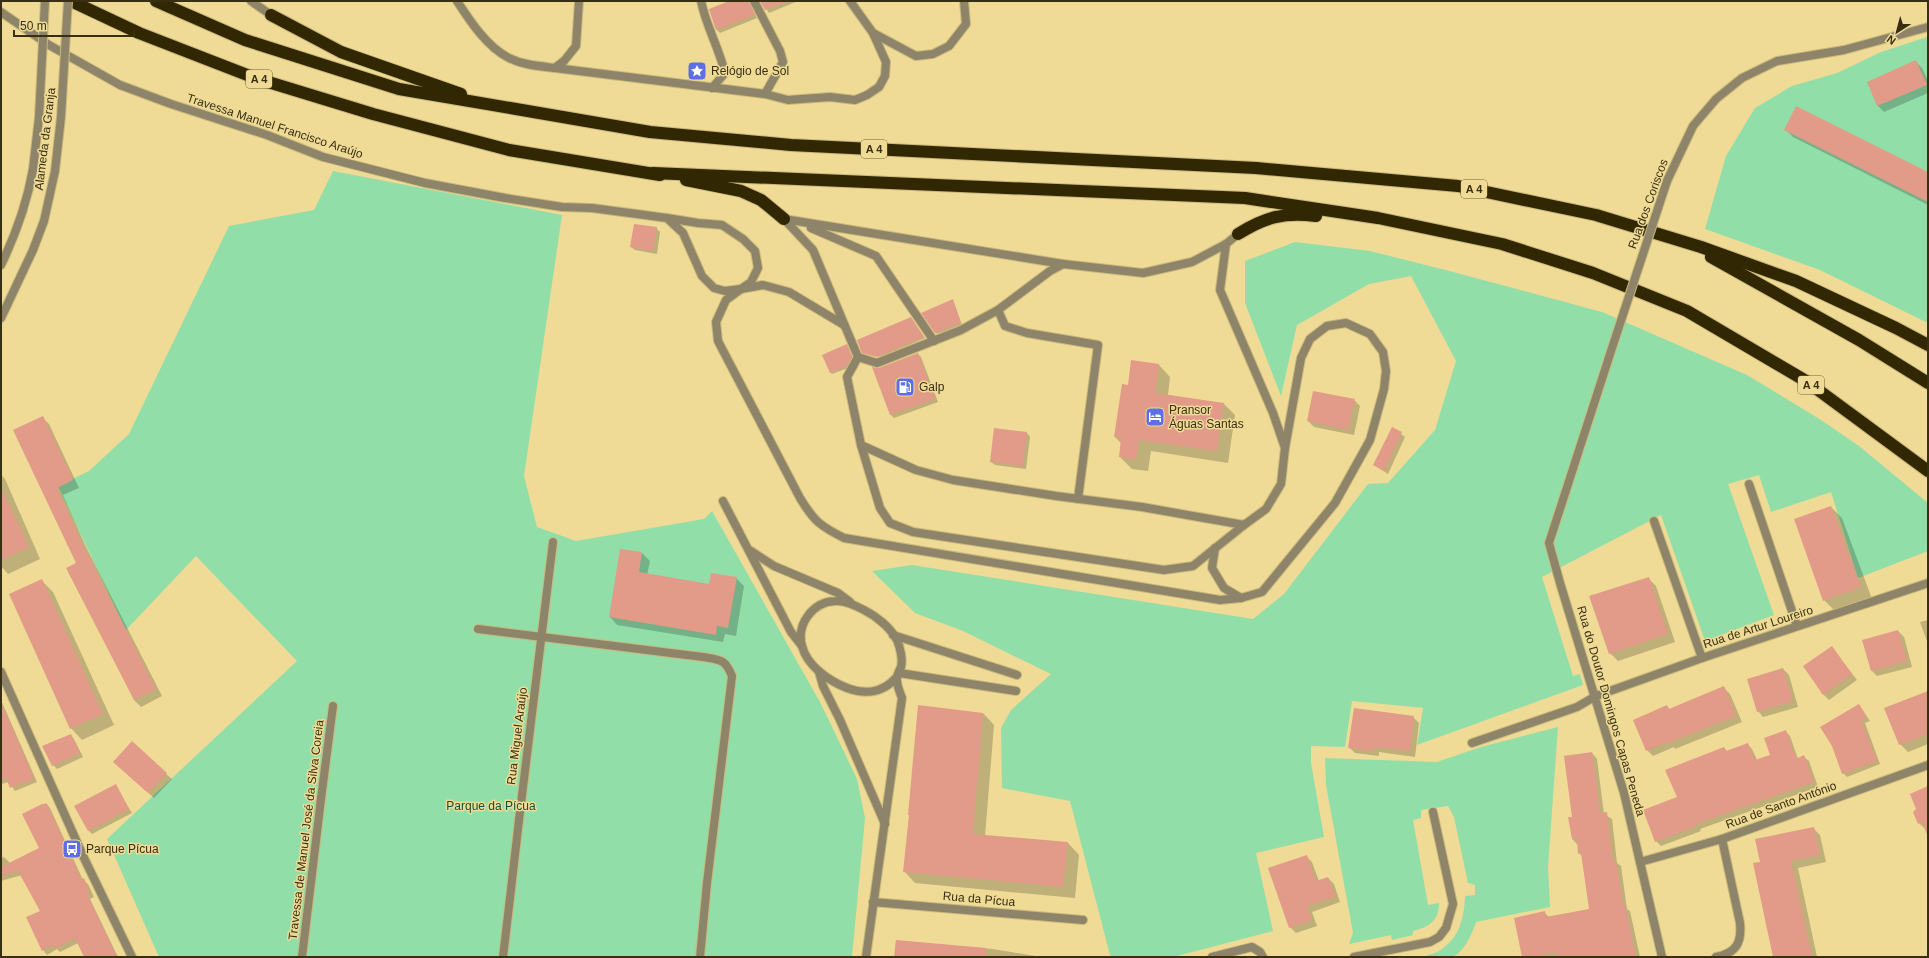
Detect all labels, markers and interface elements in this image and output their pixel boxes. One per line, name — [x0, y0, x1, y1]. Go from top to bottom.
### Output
scale bar — [14, 12, 134, 38]
north arrow — [1877, 12, 1917, 52]
text: 50 m — [20, 19, 47, 33]
text: N — [1884, 33, 1898, 47]
place icon: Relógio de Sol — [686, 60, 708, 82]
place label: Relógio de Sol — [711, 64, 789, 78]
road number: A 4 — [246, 70, 272, 88]
street label: Alameda da Granja — [32, 87, 58, 191]
street label: Travessa Manuel Francisco Araújo — [185, 91, 365, 161]
road number: A 4 — [861, 140, 887, 158]
street label: Rua dos Coriscos — [1625, 157, 1671, 251]
road number: A 4 — [1461, 180, 1487, 198]
fuel station icon: Galp — [894, 376, 916, 398]
road number: A 4 — [1798, 376, 1824, 394]
place label: Galp — [919, 380, 945, 394]
place label: Pransor Águas Santas — [1169, 403, 1244, 431]
hotel icon: Pransor Águas Santas — [1144, 406, 1166, 428]
street label: Rua de Artur Loureiro — [1701, 603, 1815, 651]
street label: Rua do Doutor Domingos Capas Peneda — [1574, 604, 1648, 818]
street label: Rua Miguel Araújo — [504, 686, 530, 786]
street label: Travessa de Manuel José da Silva Coreia — [286, 719, 326, 941]
street label: Rua de Santo António — [1724, 778, 1839, 832]
park label: Parque da Pícua — [446, 799, 536, 813]
bus stop icon: Parque Pícua — [61, 838, 83, 860]
place label: Parque Pícua — [86, 842, 159, 856]
street label: Rua da Pícua — [942, 889, 1016, 909]

